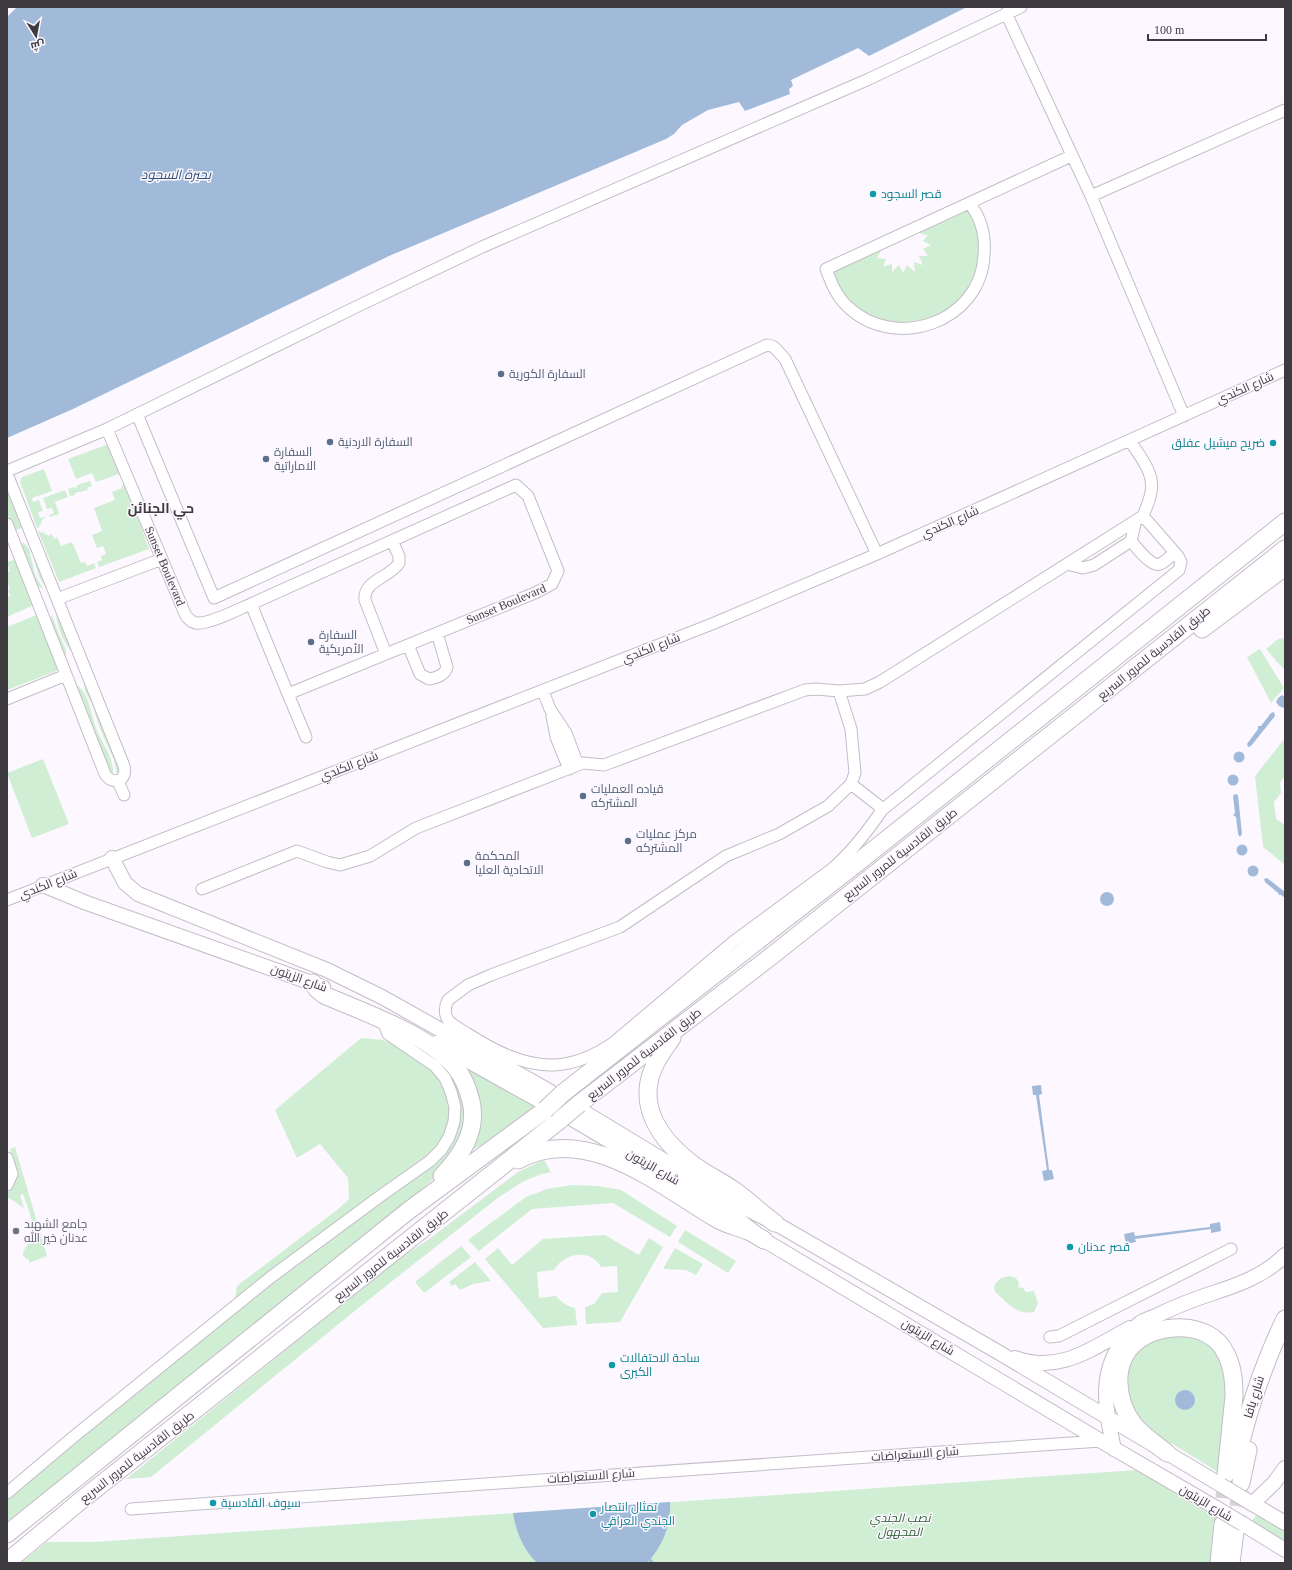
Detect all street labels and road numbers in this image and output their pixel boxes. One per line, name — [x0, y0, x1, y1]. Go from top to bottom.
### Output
street label: شارع الكندي — [1214, 369, 1277, 410]
street label: شارع الكندي — [919, 503, 982, 544]
street label: Sunset Boulevard — [142, 524, 188, 608]
street label: Sunset Boulevard — [464, 581, 548, 627]
street label: طريق القادسية للمرور السريع — [1095, 603, 1214, 703]
street label: شارع الكندي — [620, 630, 683, 669]
street label: شارع الكندي — [318, 748, 381, 786]
street label: طريق القادسية للمرور السريع — [840, 805, 960, 904]
street label: شارع الكندي — [17, 866, 80, 905]
street label: شارع الزيتون — [269, 961, 329, 996]
street label: طريق القادسية للمرور السريع — [584, 1005, 704, 1104]
street label: شارع الزيتون — [623, 1146, 682, 1189]
street label: طريق القادسية للمرور السريع — [331, 1206, 451, 1305]
street label: شارع الزيتون — [899, 1316, 957, 1359]
street label: شارع يافا — [1241, 1374, 1268, 1420]
street label: طريق القادسية للمرور السريع — [77, 1408, 197, 1507]
street label: شارع الاستعراضات — [871, 1444, 960, 1465]
street label: شارع الاستعراضات — [547, 1466, 636, 1487]
street label: شارع الزيتون — [1177, 1482, 1235, 1525]

